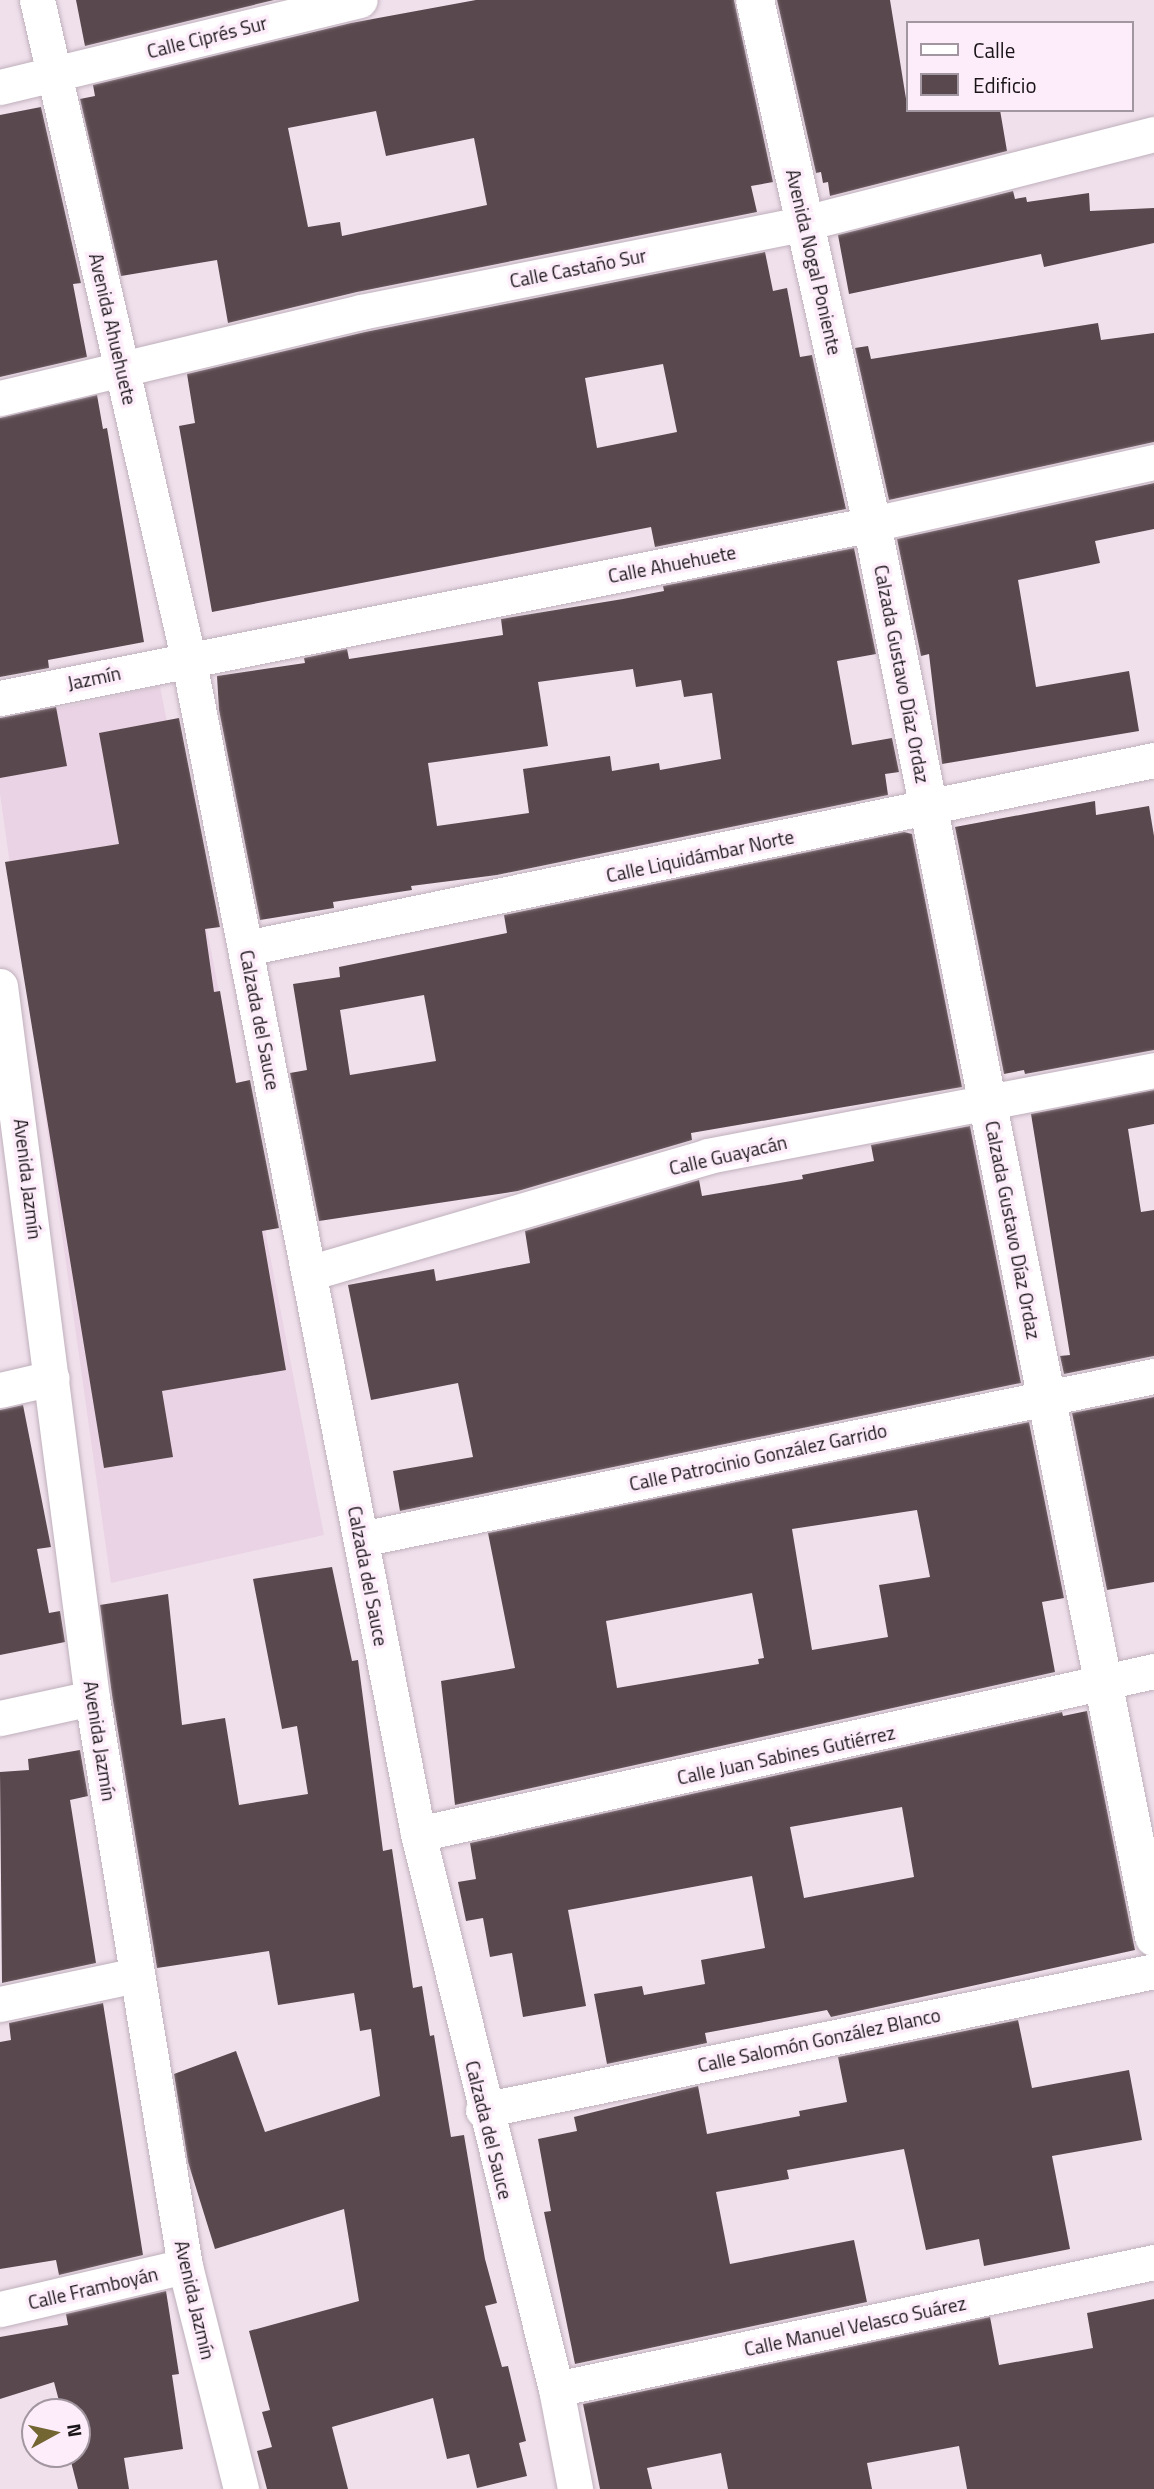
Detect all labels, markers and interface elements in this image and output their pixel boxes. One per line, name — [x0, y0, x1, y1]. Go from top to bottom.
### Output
street label: Calle Ciprés Sur — [145, 11, 269, 63]
legend — [906, 21, 1133, 112]
text: Calle — [973, 34, 1015, 66]
text: Edificio — [973, 69, 1037, 101]
street label: Avenida Nogal Poniente — [782, 167, 846, 357]
street label: Calle Castaño Sur — [508, 244, 648, 292]
street label: Avenida Ahuehuete — [84, 251, 142, 407]
street label: Calle Ahuehuete — [606, 540, 738, 588]
street label: Calzada Gustavo Díaz Ordaz — [870, 563, 934, 785]
street label: Jazmín — [65, 661, 123, 695]
street label: Calle Liquidámbar Norte — [604, 825, 796, 887]
street label: Calzada del Sauce — [235, 948, 285, 1092]
street label: Avenida Jazmín — [9, 1117, 47, 1241]
street label: Calzada Gustavo Díaz Ordaz — [981, 1119, 1045, 1341]
street label: Calle Guayacán — [667, 1130, 789, 1180]
street label: Calle Patrocinio González Garrido — [627, 1419, 889, 1495]
street label: Calzada del Sauce — [343, 1504, 393, 1648]
street label: Avenida Jazmín — [79, 1679, 121, 1803]
street label: Calle Juan Sabines Gutiérrez — [675, 1721, 897, 1789]
street label: Calle Salomón González Blanco — [695, 2003, 943, 2077]
street label: Calzada del Sauce — [461, 2058, 517, 2202]
street label: Avenida Jazmín — [170, 2238, 220, 2362]
street label: Calle Framboyán — [26, 2262, 160, 2314]
street label: Calle Manuel Velasco Suárez — [742, 2291, 968, 2361]
north arrow — [21, 2398, 91, 2468]
text: N — [60, 2422, 91, 2439]

